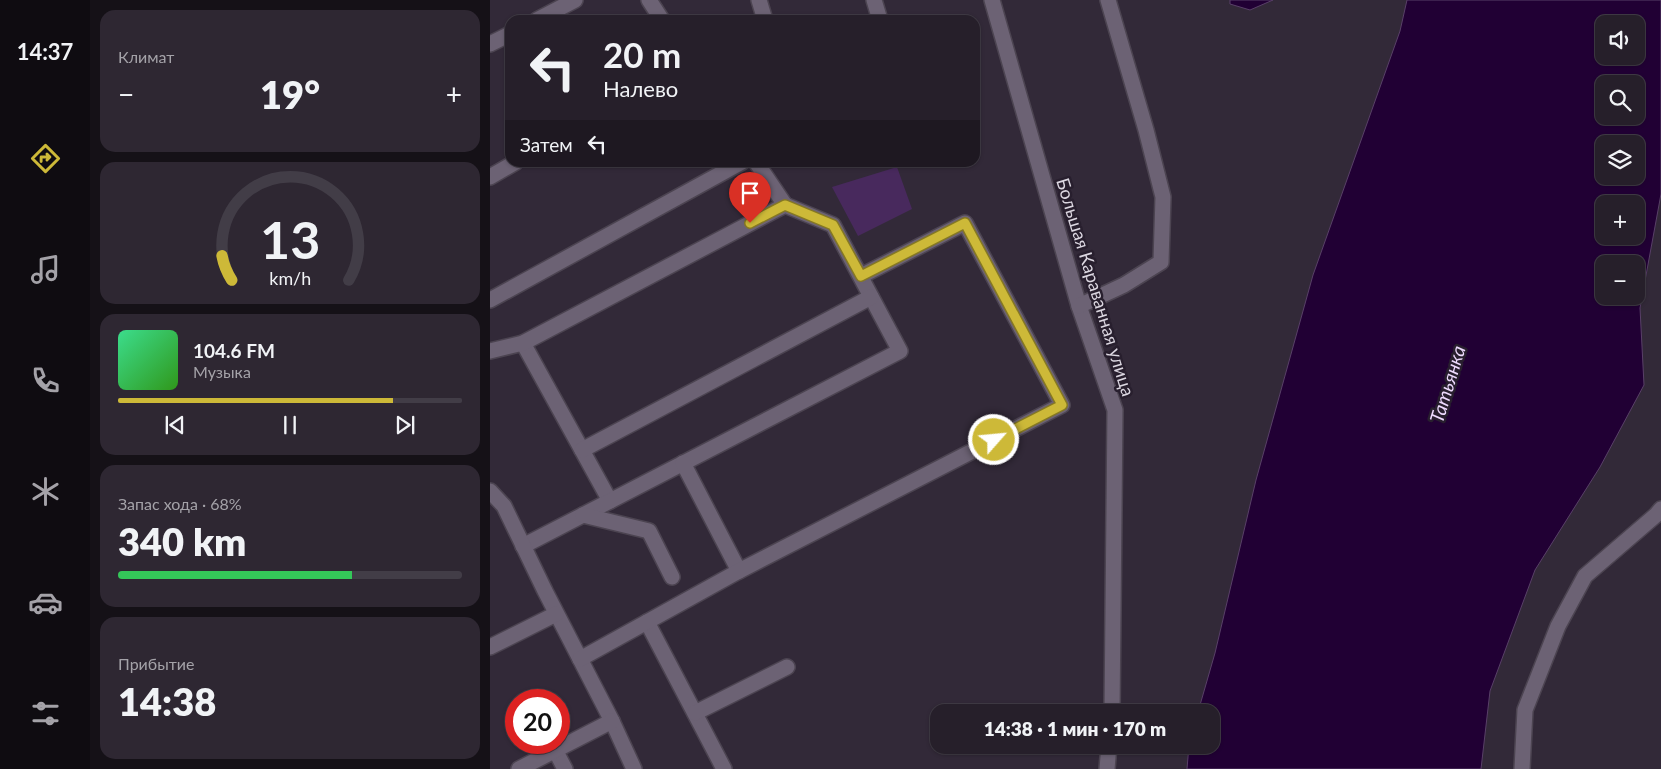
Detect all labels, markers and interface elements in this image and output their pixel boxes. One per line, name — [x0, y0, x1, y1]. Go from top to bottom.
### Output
map controls — [1595, 15, 1645, 305]
button: sound — [1595, 15, 1645, 65]
text: 20 m — [603, 33, 681, 75]
icon: left — [520, 35, 585, 100]
text: 14:37 — [17, 38, 73, 65]
text: Климат — [118, 47, 174, 66]
text: 19° — [260, 71, 320, 117]
text: Налево — [603, 75, 678, 102]
button: search — [1595, 75, 1645, 125]
text: − — [118, 77, 134, 111]
text: + — [446, 77, 462, 111]
icon: left — [583, 130, 611, 158]
text: Затем — [520, 133, 573, 156]
button: layers — [1595, 135, 1645, 185]
icon: directions — [28, 141, 63, 176]
pin — [729, 172, 771, 223]
street label: Большая Караванная улица — [1052, 175, 1140, 399]
icon: arrive — [736, 179, 764, 207]
button: + — [1595, 195, 1645, 245]
text: 13 — [260, 208, 320, 270]
icon: music — [28, 252, 63, 287]
button: − — [1595, 255, 1645, 305]
text: km/h — [269, 267, 311, 289]
text: 104.6 FM — [193, 339, 275, 362]
water label: Татьянка — [1424, 343, 1470, 425]
text: Музыка — [193, 362, 251, 381]
icon: phone — [28, 363, 63, 398]
icon: previous — [161, 411, 189, 439]
icon: pause — [276, 411, 304, 439]
icon: next — [391, 411, 419, 439]
position arrow — [967, 413, 1019, 465]
icon: climate — [28, 474, 63, 509]
text: Запас хода · 68% — [118, 494, 242, 513]
text: 340 km — [118, 518, 246, 564]
icon: car — [28, 585, 63, 620]
text: Прибытие — [118, 654, 194, 673]
text: 14:38 — [118, 678, 216, 724]
speed limit sign: 20 — [505, 689, 570, 754]
icon: filters — [28, 696, 63, 731]
text: 14:38 · 1 мин · 170 m — [984, 717, 1166, 740]

